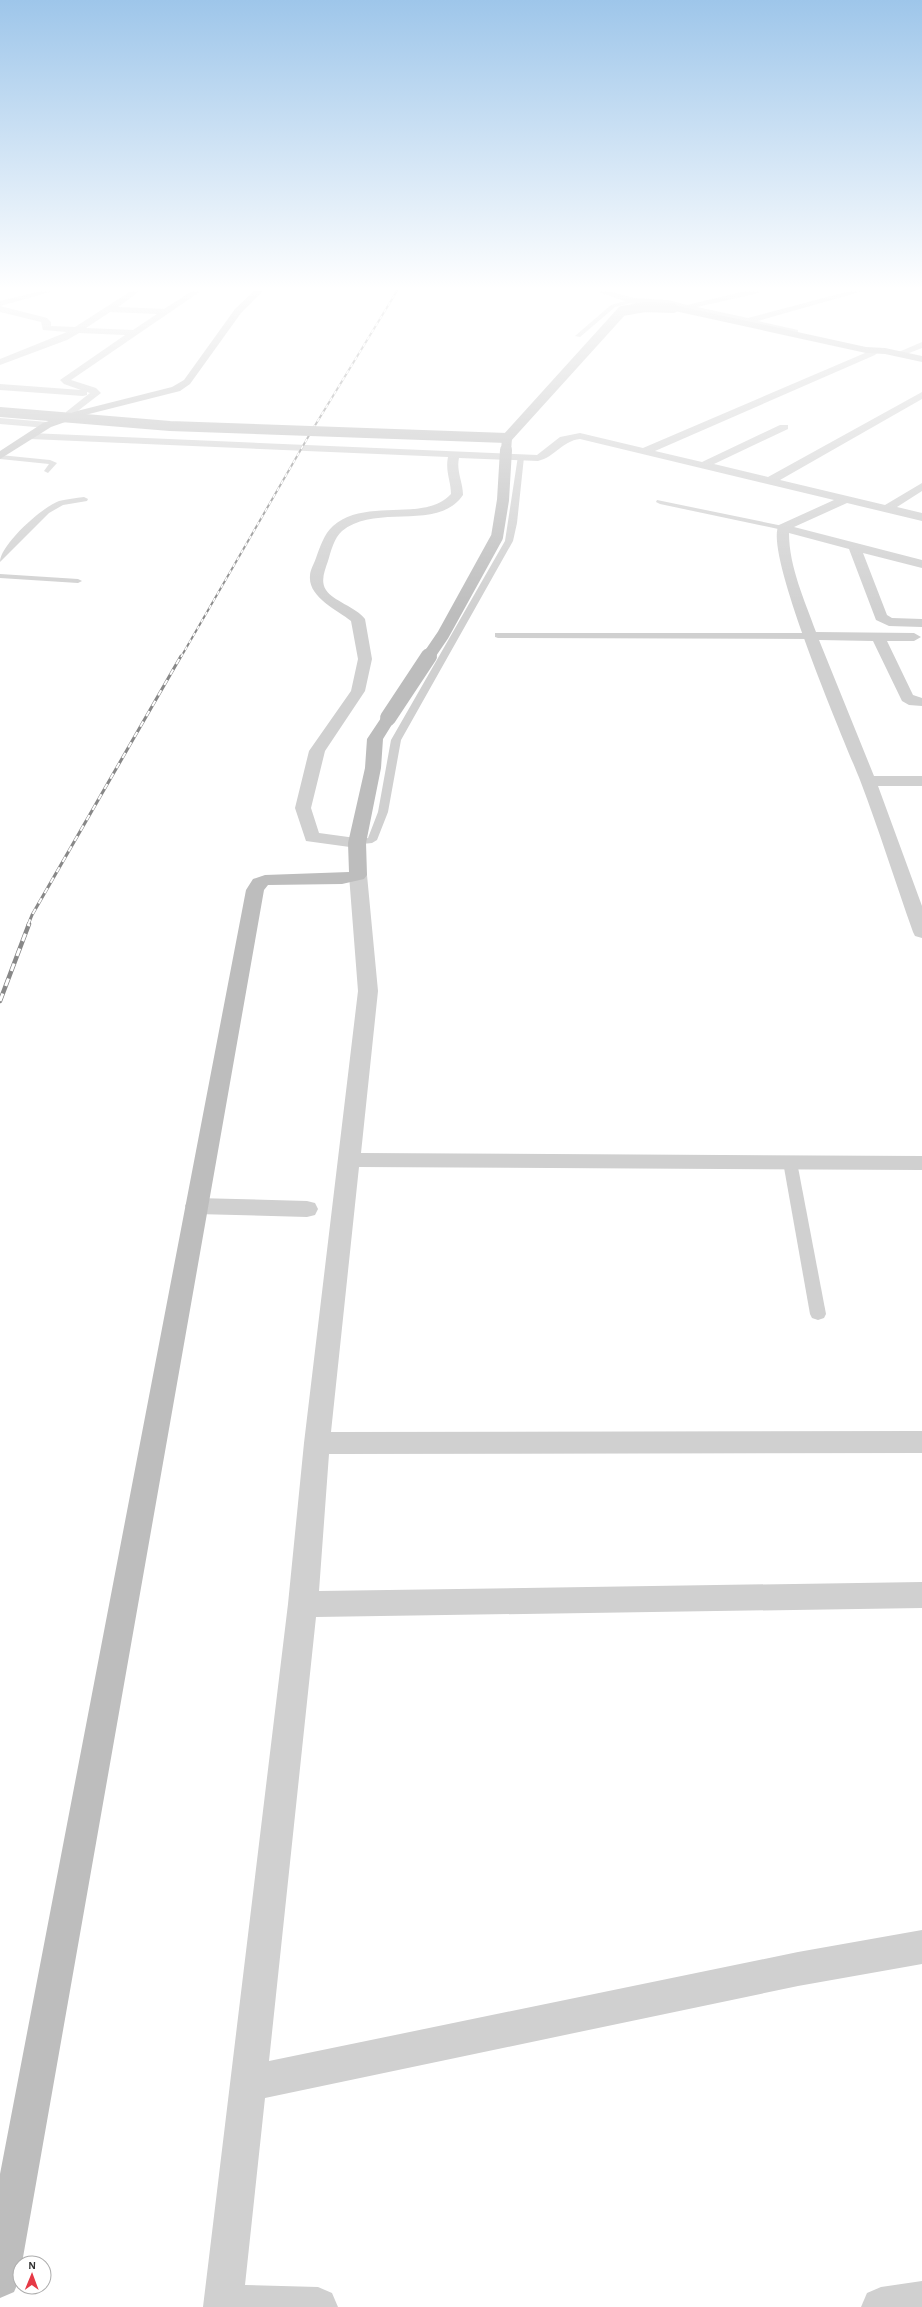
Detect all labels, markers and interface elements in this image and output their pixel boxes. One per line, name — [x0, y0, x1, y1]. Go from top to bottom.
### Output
north arrow — [12, 2255, 52, 2295]
text: N — [28, 2260, 36, 2271]

